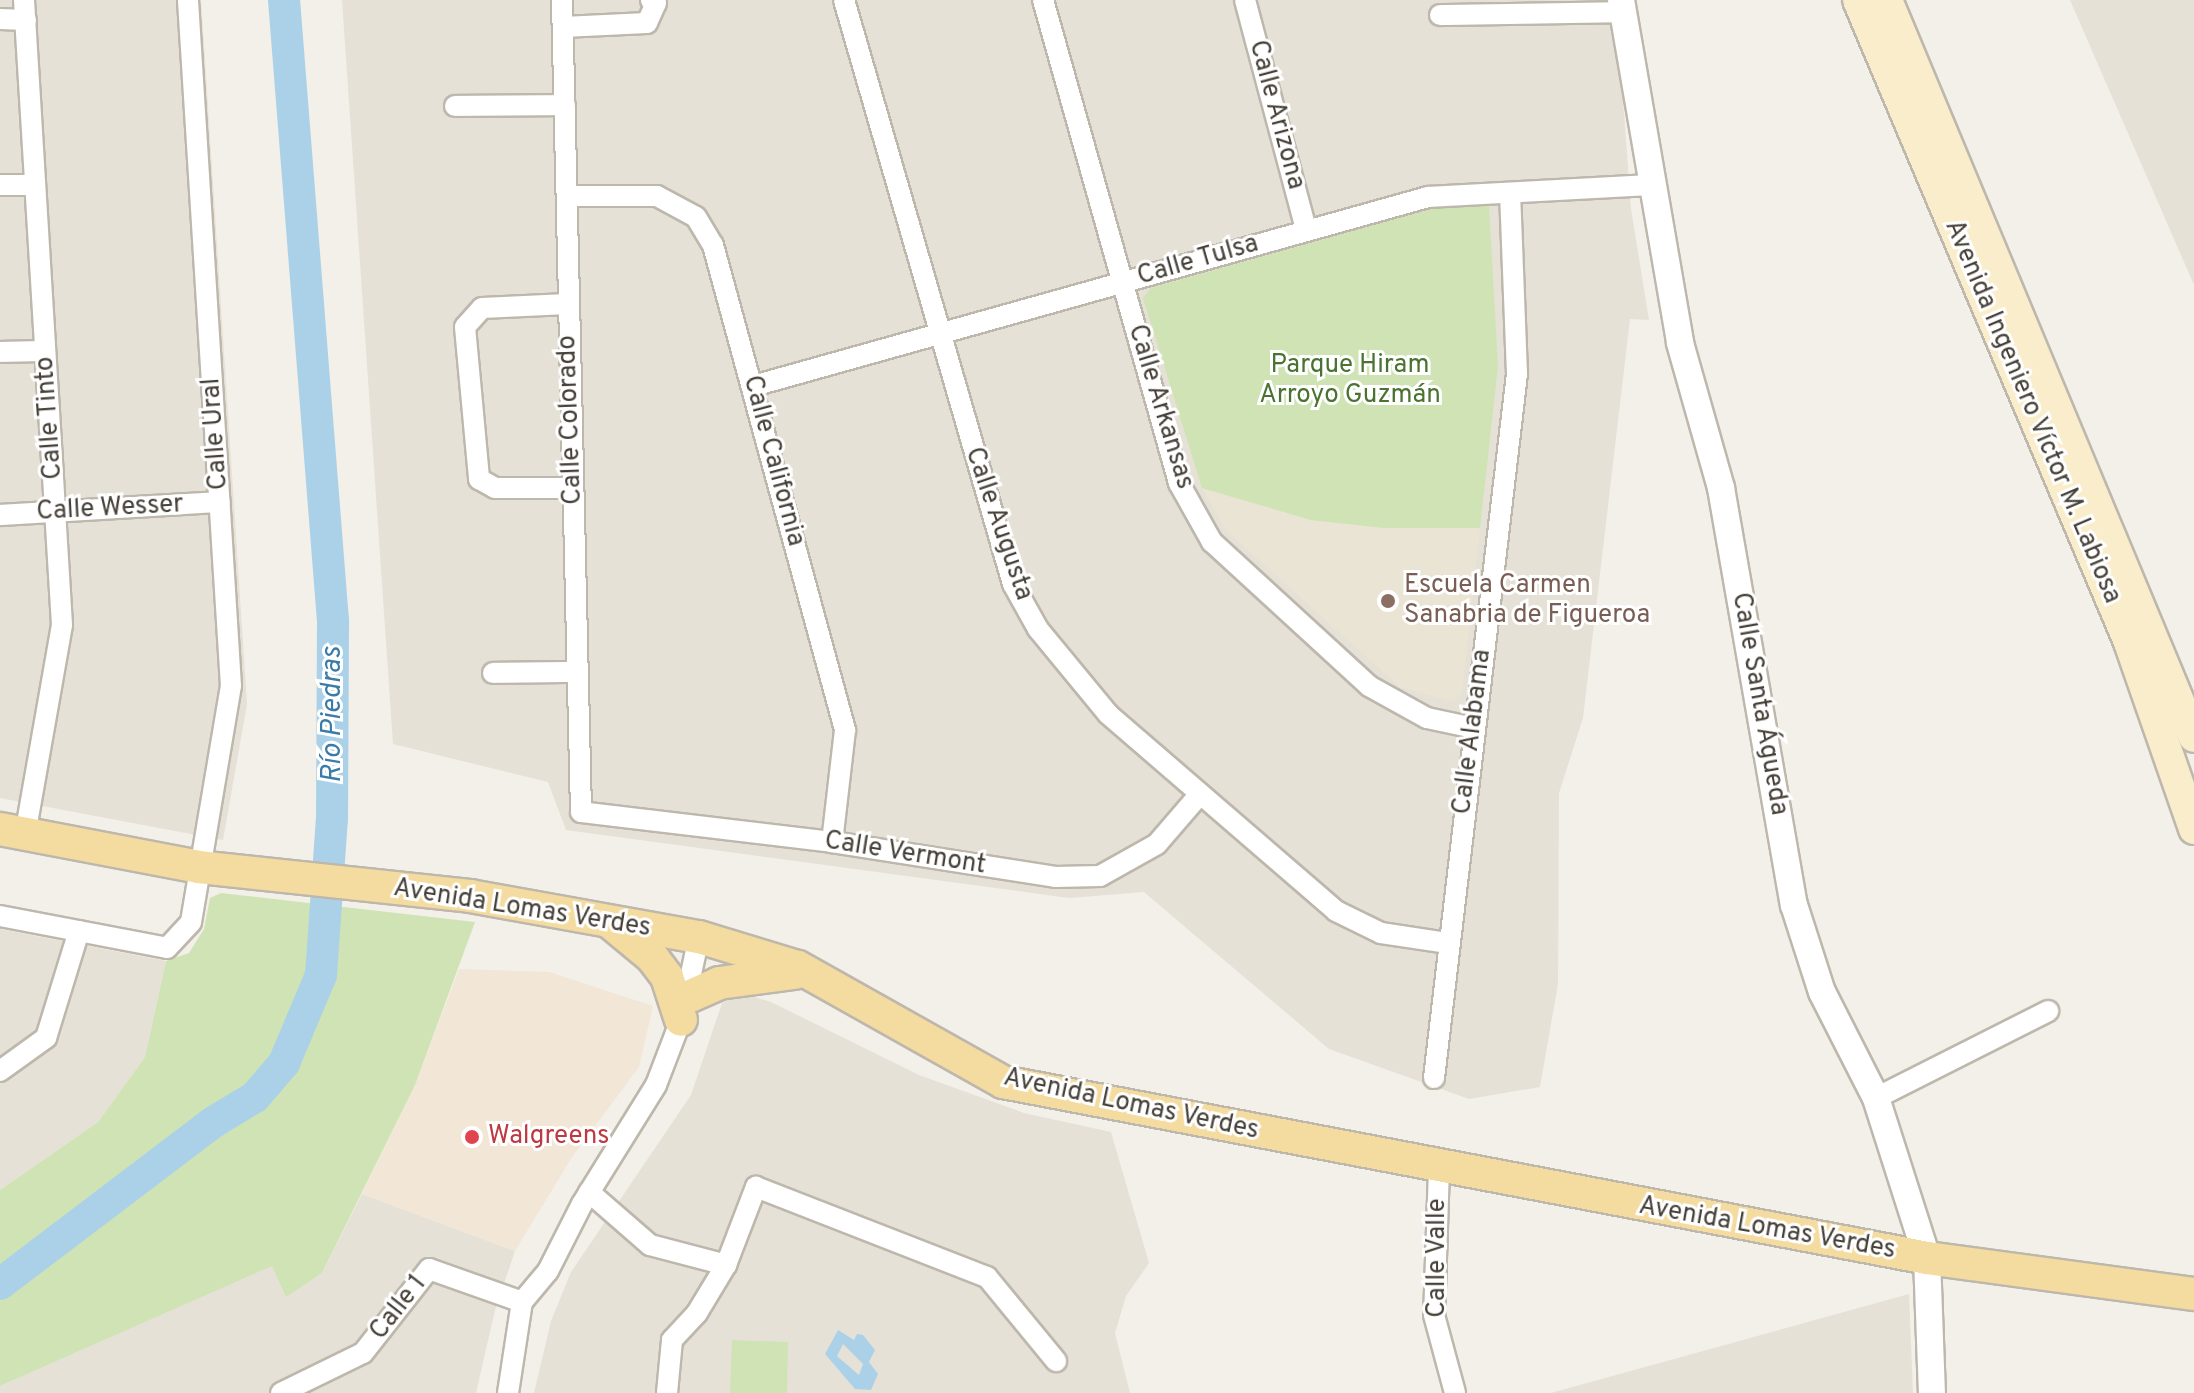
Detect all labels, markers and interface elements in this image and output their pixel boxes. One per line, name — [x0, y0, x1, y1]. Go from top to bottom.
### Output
street label: Calle Arizona — [1241, 37, 1311, 193]
street label: Avenida Ingeniero Víctor M. Labiosa — [1937, 215, 2127, 609]
street label: Calle Tulsa — [1133, 229, 1263, 293]
street label: Calle Arkansas — [1120, 320, 1200, 494]
street label: Calle Colorado — [552, 335, 590, 505]
park label: Parque Hiram Arroyo Guzmán — [1259, 350, 1441, 412]
street label: Calle Tinto — [30, 355, 70, 481]
street label: Calle California — [735, 372, 811, 550]
street label: Calle Ural — [197, 377, 235, 491]
street label: Calle Augusta — [957, 443, 1039, 605]
street label: Calle Wesser — [35, 490, 185, 528]
place label: Escuela Carmen Sanabria de Figueroa — [1404, 570, 1650, 632]
street label: Calle Santa Águeda — [1724, 590, 1794, 818]
marker: Escuela Carmen Sanabria de Figueroa — [1379, 592, 1397, 610]
water label: Río Piedras — [316, 647, 350, 783]
street label: Calle Alabama — [1447, 647, 1499, 817]
street label: Calle Vermont — [822, 826, 988, 882]
street label: Avenida Lomas Verdes — [391, 873, 653, 945]
street label: Avenida Lomas Verdes — [1000, 1063, 1262, 1147]
place label: Walgreens — [488, 1121, 609, 1153]
marker: Walgreens — [463, 1128, 481, 1146]
street label: Avenida Lomas Verdes — [1636, 1191, 1898, 1267]
street label: Calle Valle — [1422, 1198, 1454, 1318]
street label: Calle 1 — [364, 1269, 434, 1347]

